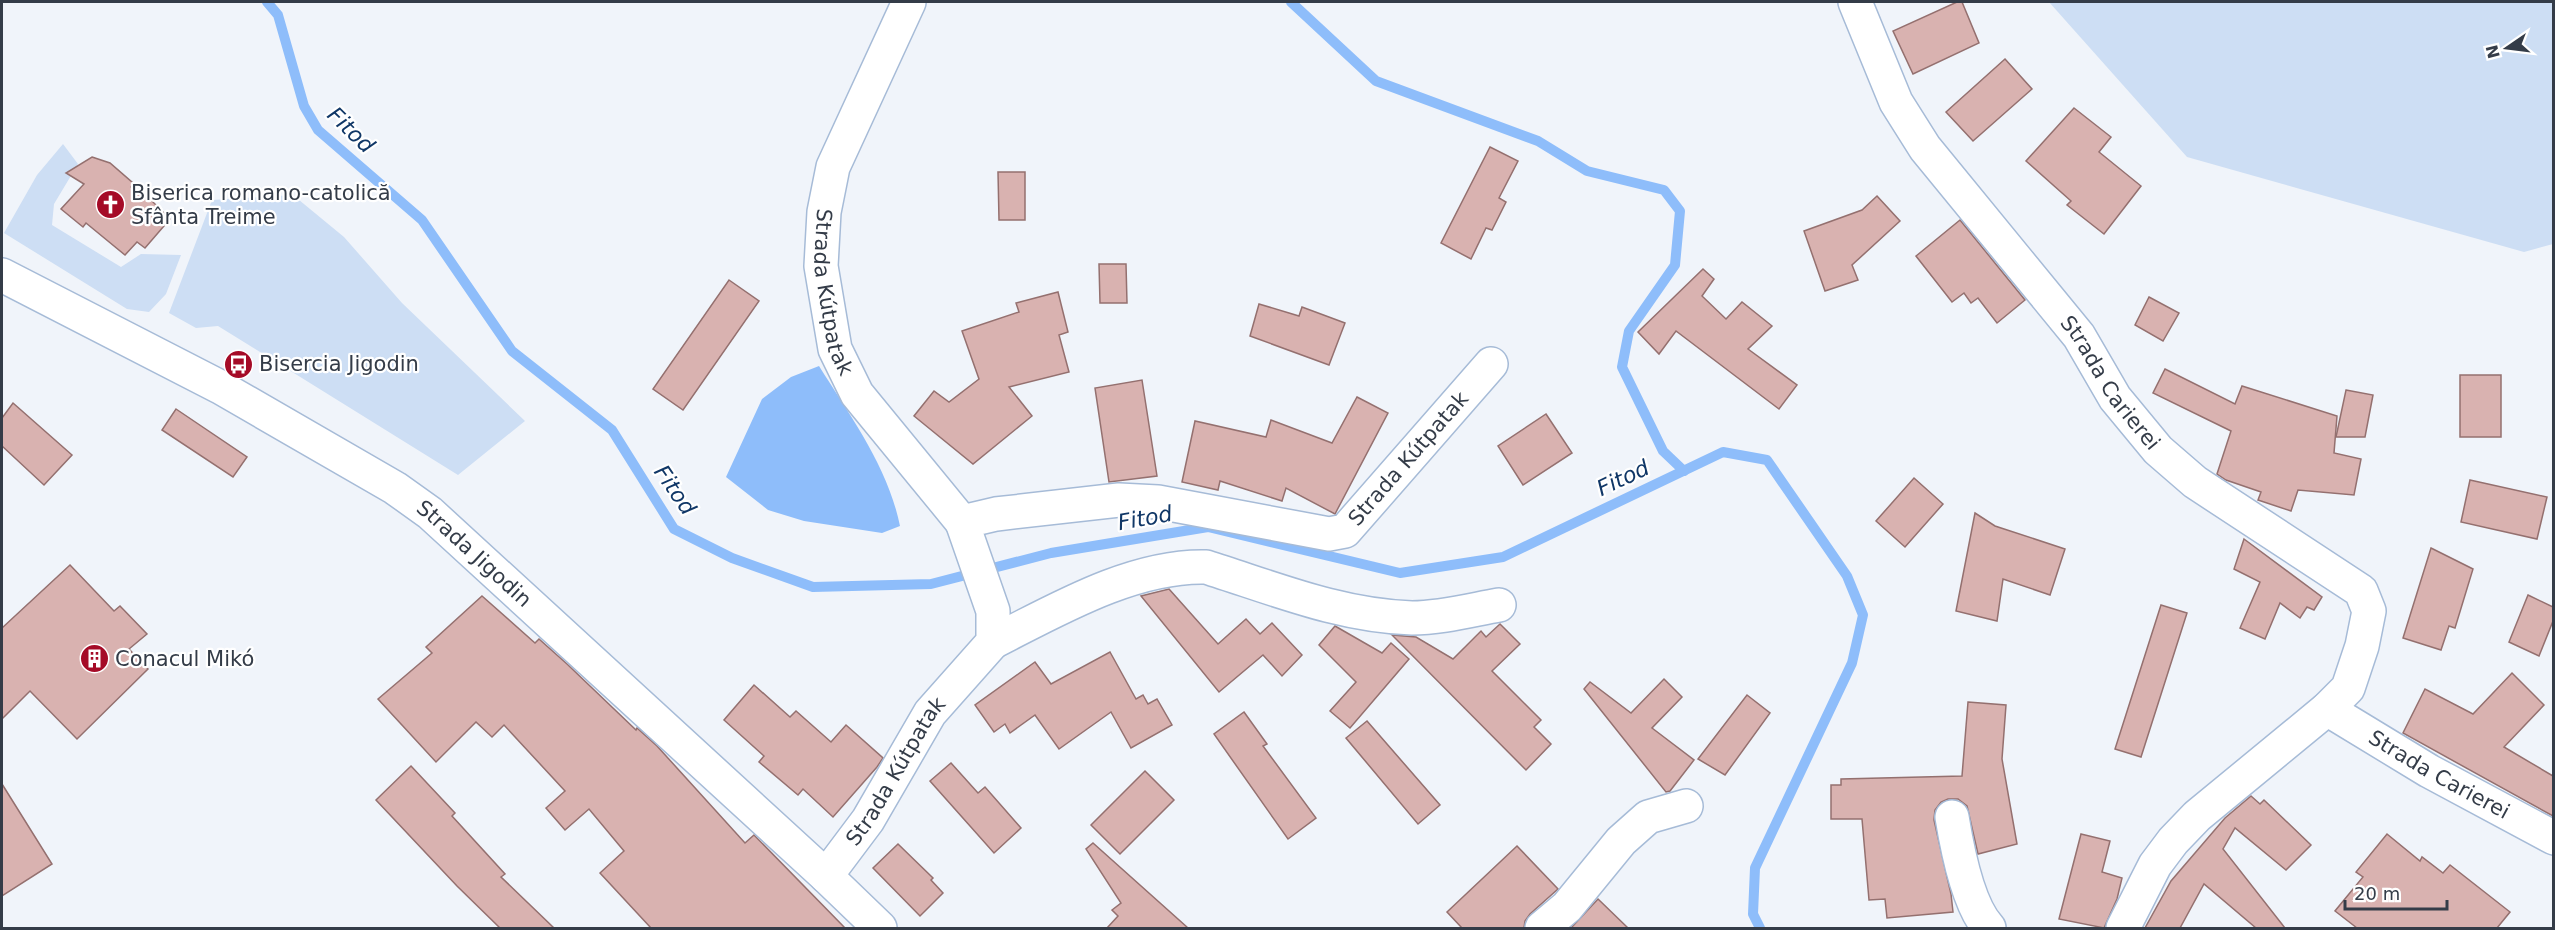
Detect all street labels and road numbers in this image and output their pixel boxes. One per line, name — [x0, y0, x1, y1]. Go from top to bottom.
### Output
street label: Strada Kútpatak — [809, 208, 858, 380]
street label: Strada Carierei — [2056, 311, 2165, 455]
street label: Strada Kútpatak — [1343, 386, 1474, 530]
street label: Strada Jigodin — [412, 495, 536, 612]
street label: Strada Kútpatak — [841, 692, 951, 850]
street label: Strada Carierei — [2364, 725, 2514, 824]

